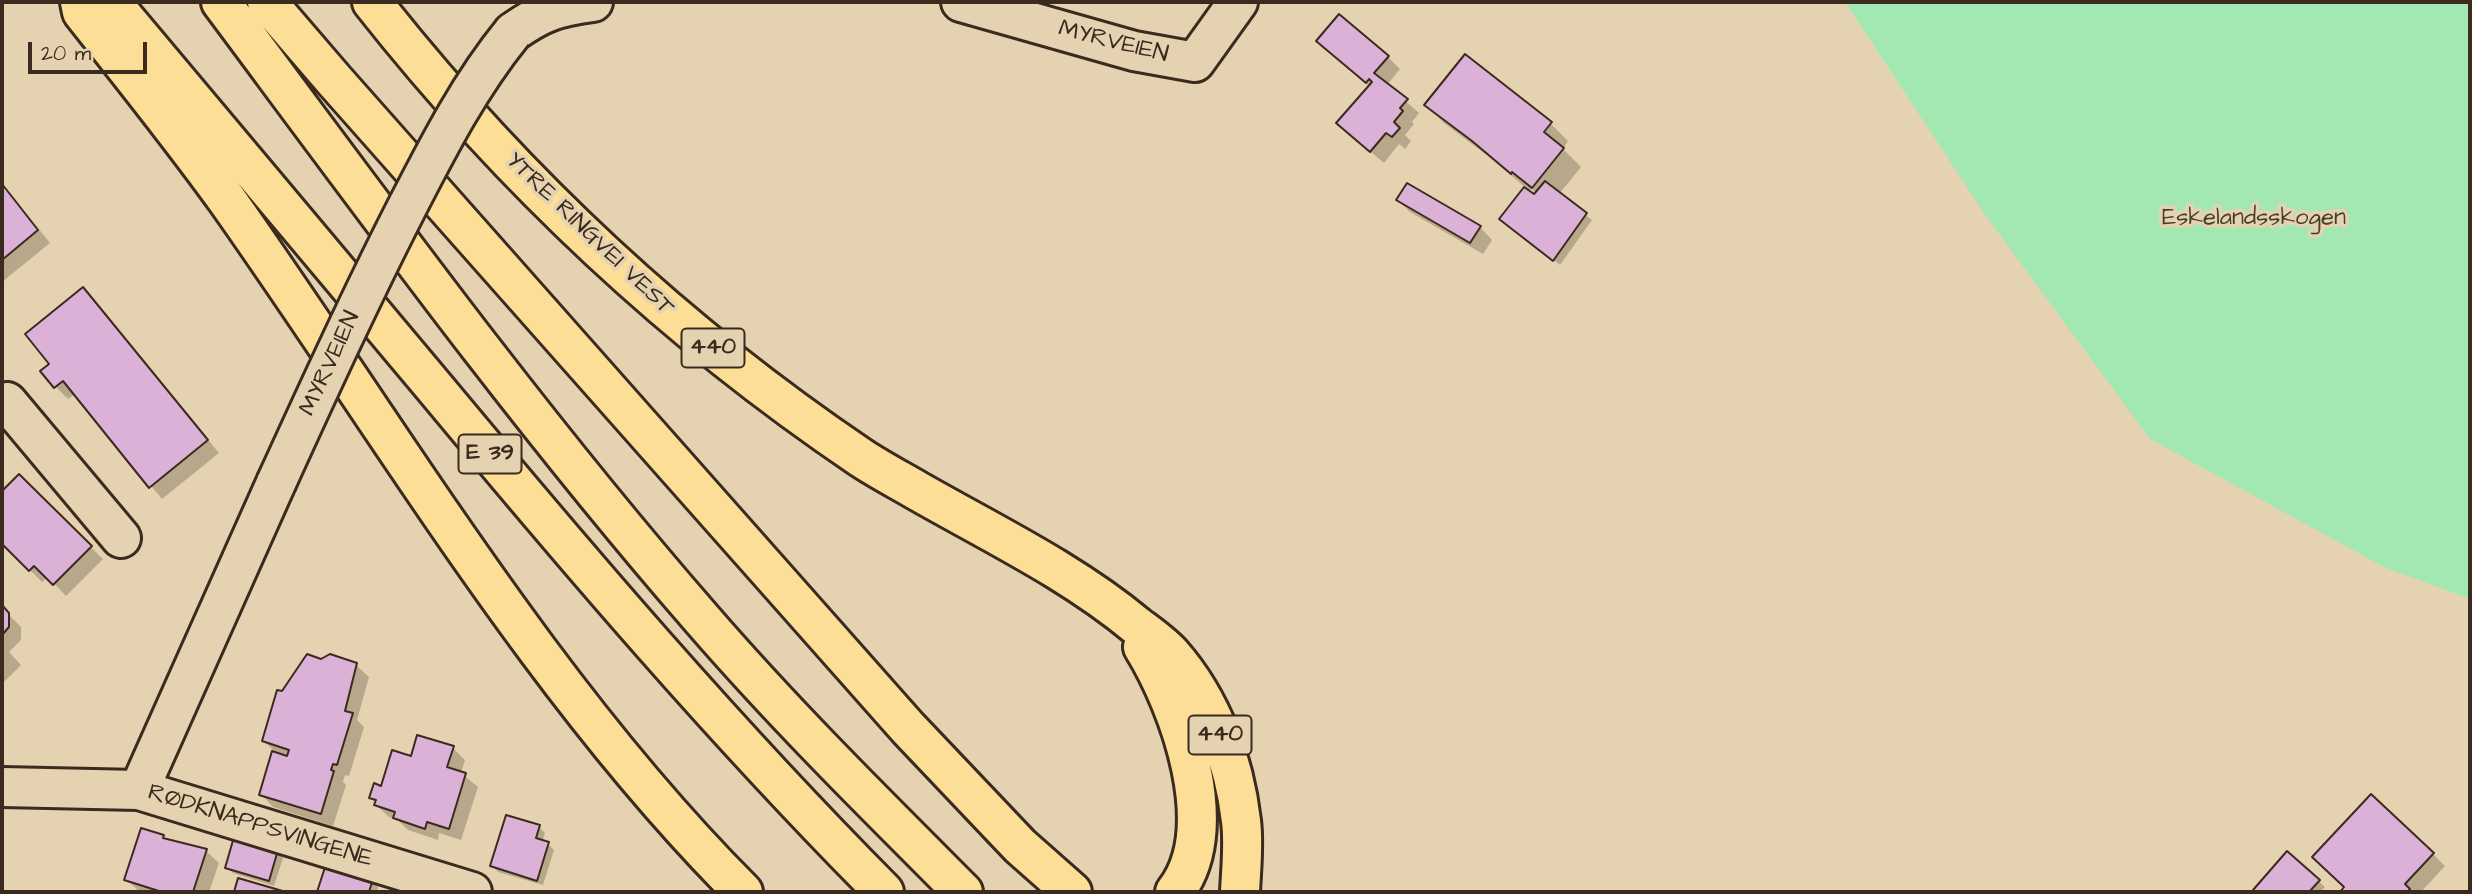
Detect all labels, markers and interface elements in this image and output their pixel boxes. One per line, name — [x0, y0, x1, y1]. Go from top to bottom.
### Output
street label: MYRVEIEN — [1055, 15, 1171, 71]
scale bar — [32, 28, 150, 72]
text: 20 m — [41, 39, 91, 68]
street label: YTRE RINGVEI VEST — [499, 147, 679, 323]
park label: Eskelandsskogen — [2162, 205, 2346, 233]
street label: MYRVEIEN — [294, 307, 368, 421]
road number: 440 — [682, 328, 744, 368]
road number: E 39 — [458, 435, 522, 474]
road number: 440 — [1188, 716, 1252, 754]
street label: RØDKNAPPSVINGENE — [144, 779, 376, 875]

